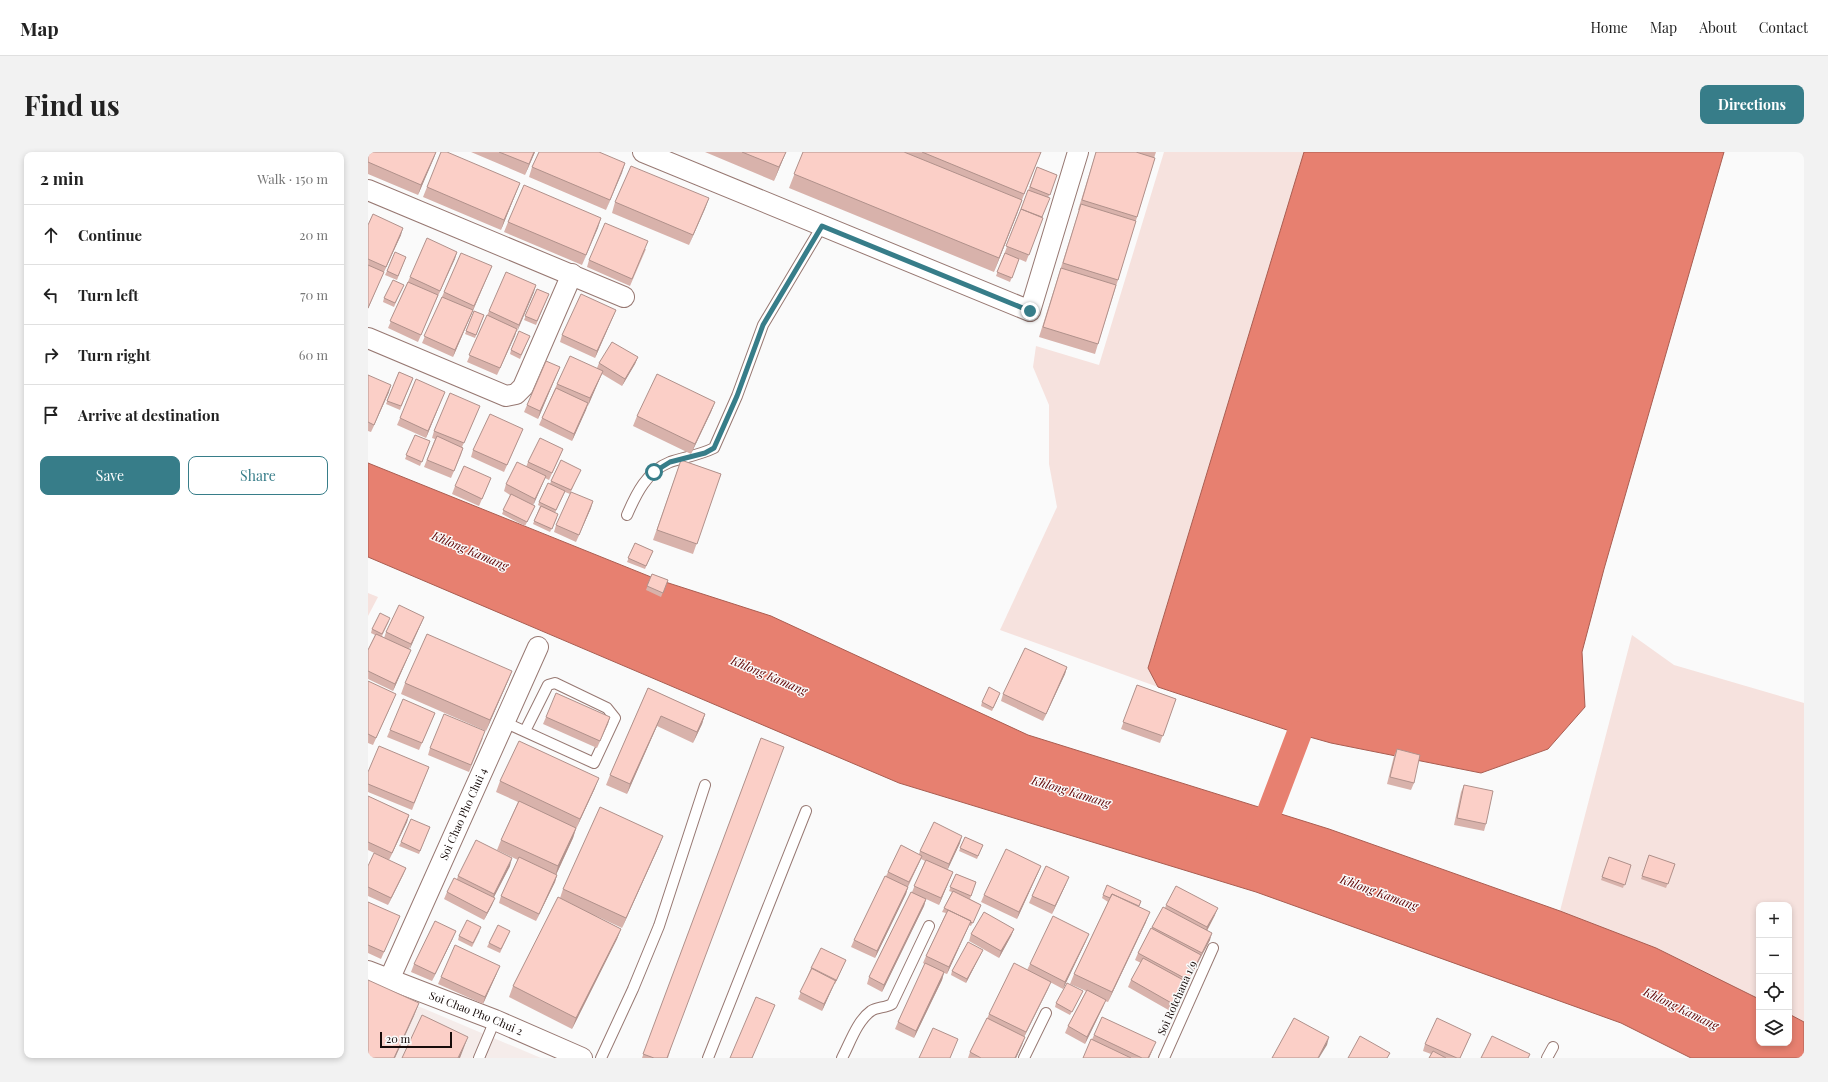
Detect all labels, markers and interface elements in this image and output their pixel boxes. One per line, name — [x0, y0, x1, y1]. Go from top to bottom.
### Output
text: Map — [20, 15, 59, 41]
text: Home — [1590, 18, 1628, 37]
text: Map — [1650, 18, 1677, 37]
text: About — [1699, 18, 1737, 37]
text: Contact — [1759, 18, 1808, 37]
button: Directions — [1700, 85, 1804, 124]
text: Find us — [24, 86, 120, 123]
text: 2 min — [40, 167, 84, 189]
text: Walk · 150 m — [257, 170, 328, 187]
icon: ahead — [40, 224, 62, 246]
text: Continue — [78, 225, 142, 245]
text: 20 m — [299, 226, 328, 243]
icon: left — [40, 284, 62, 306]
text: Turn left — [78, 285, 139, 305]
text: 70 m — [300, 286, 328, 303]
route end — [1021, 302, 1039, 320]
icon: right — [40, 344, 62, 366]
text: Turn right — [78, 345, 151, 365]
text: 60 m — [299, 346, 328, 363]
icon: arrive — [40, 404, 62, 426]
text: Arrive at destination — [78, 405, 220, 425]
button: Save — [40, 456, 180, 495]
button: Share — [188, 456, 328, 495]
route start — [645, 463, 663, 481]
water label: Khlong Kamang — [429, 526, 513, 574]
water label: Khlong Kamang — [728, 651, 812, 699]
street label: Soi Chao Pho Chui 4 — [436, 765, 490, 862]
water label: Khlong Kamang — [1029, 771, 1114, 811]
water label: Khlong Kamang — [1337, 870, 1422, 914]
map controls — [1756, 902, 1792, 1046]
button: + — [1756, 902, 1792, 938]
button: − — [1756, 938, 1792, 974]
street label: Soi Rotchana 1/9 — [1153, 958, 1200, 1038]
button: locate — [1756, 974, 1792, 1010]
water label: Khlong Kamang — [1640, 983, 1723, 1034]
street label: Soi Chao Pho Chui 2 — [427, 987, 525, 1038]
button: layers — [1756, 1010, 1792, 1046]
scale bar — [380, 1030, 452, 1049]
text: 20 m — [386, 1031, 410, 1046]

